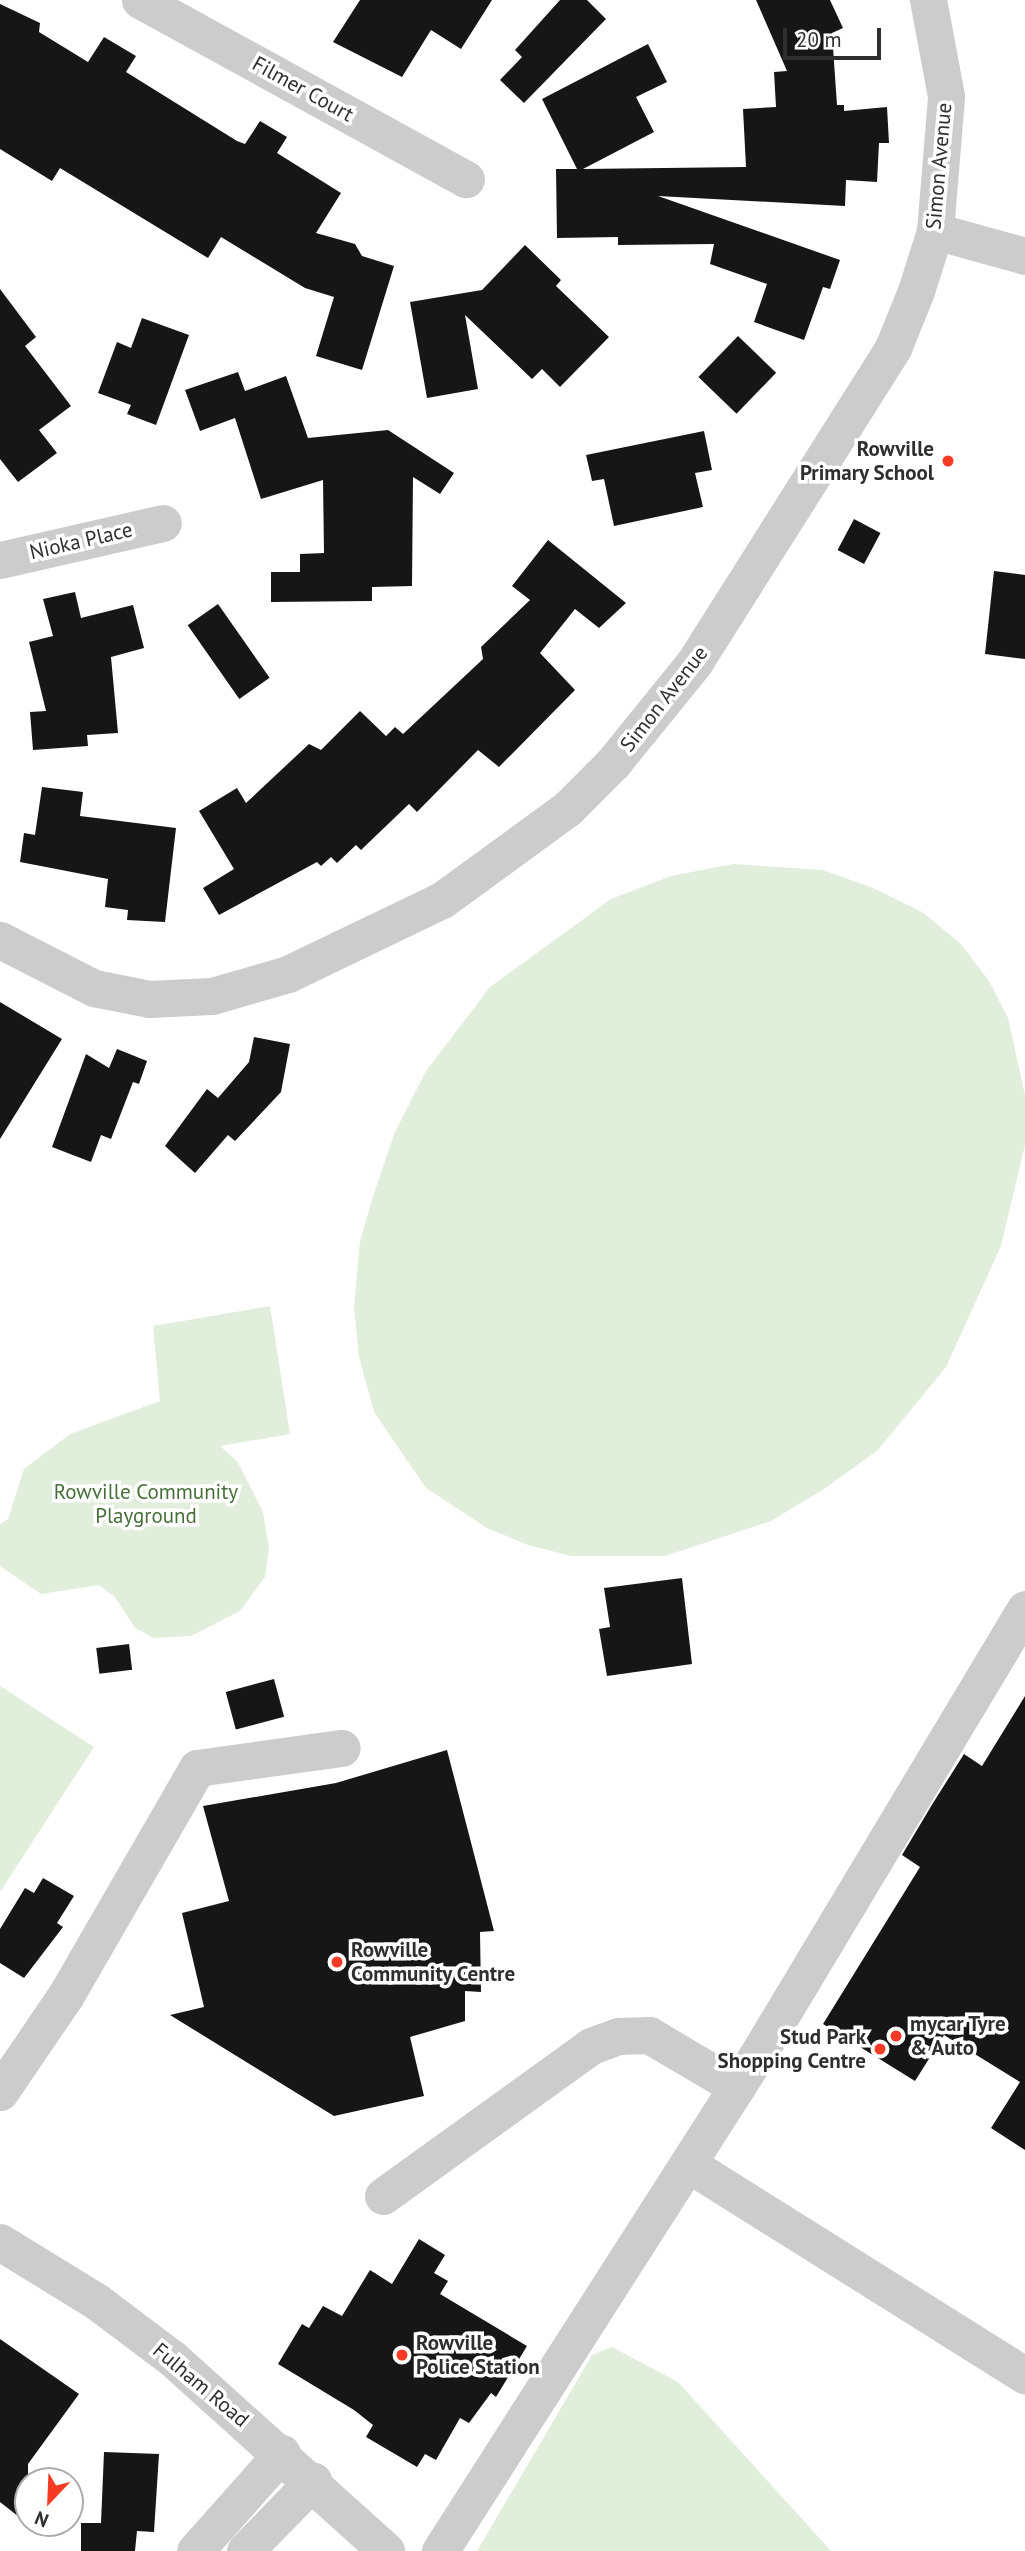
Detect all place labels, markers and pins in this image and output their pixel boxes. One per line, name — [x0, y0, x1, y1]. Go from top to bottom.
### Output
place label: Rowville Primary School — [799, 436, 934, 486]
marker: Rowville Primary School — [940, 453, 956, 469]
place label: Rowville Community Centre — [351, 1937, 516, 1987]
marker: Rowville Community Centre — [329, 1954, 345, 1970]
place label: mycar Tyre & Auto — [910, 2011, 1006, 2061]
place label: Stud Park Shopping Centre — [717, 2024, 866, 2074]
marker: mycar Tyre & Auto — [888, 2028, 904, 2044]
marker: Stud Park Shopping Centre — [872, 2041, 888, 2057]
place label: Rowville Police Station — [416, 2330, 540, 2380]
marker: Rowville Police Station — [394, 2347, 410, 2363]

